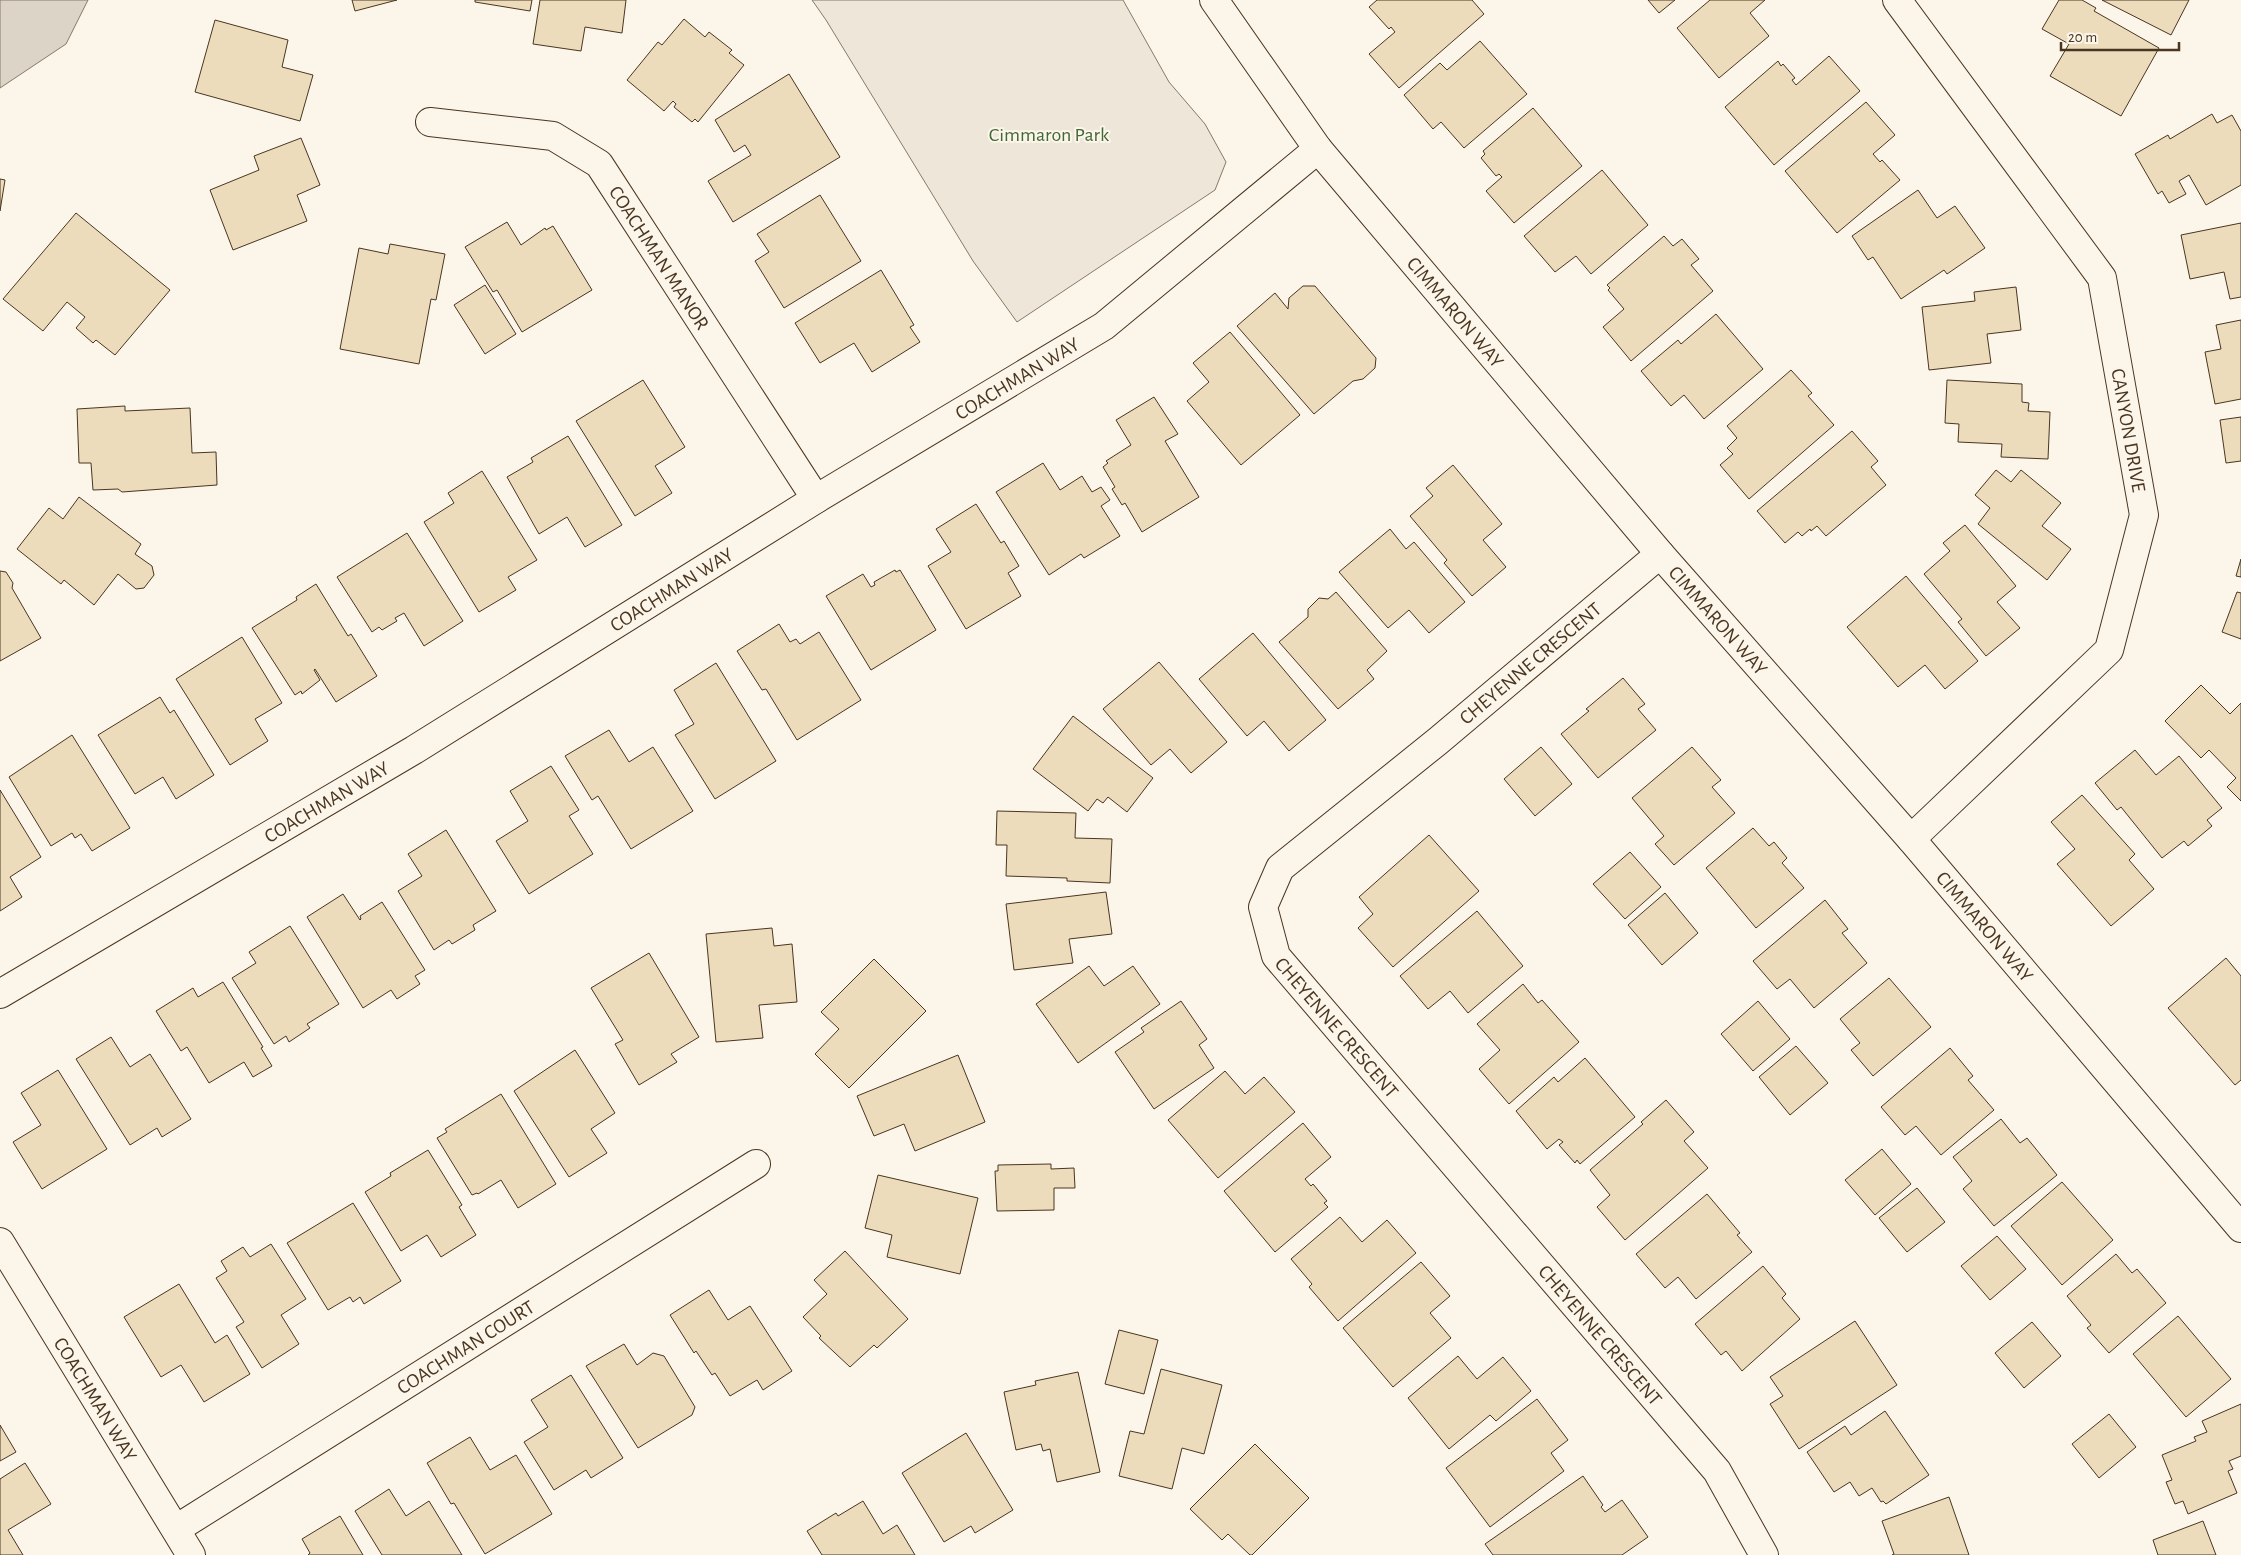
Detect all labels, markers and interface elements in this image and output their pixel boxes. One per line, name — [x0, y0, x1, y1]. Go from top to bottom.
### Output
scale bar — [2061, 20, 2178, 52]
text: 20 m — [2068, 30, 2097, 45]
park label: Cimmaron Park — [989, 125, 1109, 145]
street label: COACHMAN MANOR — [605, 182, 712, 334]
street label: CIMMARON WAY — [1403, 253, 1507, 372]
street label: COACHMAN WAY — [952, 334, 1084, 424]
street label: CANYON DRIVE — [2107, 367, 2149, 494]
street label: COACHMAN WAY — [607, 544, 737, 636]
street label: CIMMARON WAY — [1664, 562, 1771, 680]
street label: CHEYENNE CRESCENT — [1456, 599, 1605, 729]
street label: COACHMAN WAY — [261, 758, 393, 847]
street label: CIMMARON WAY — [1932, 868, 2037, 986]
street label: CHEYENNE CRESCENT — [1271, 954, 1402, 1102]
street label: CHEYENNE CRESCENT — [1534, 1261, 1665, 1410]
street label: COACHMAN COURT — [394, 1297, 538, 1398]
street label: COACHMAN WAY — [50, 1334, 141, 1465]

